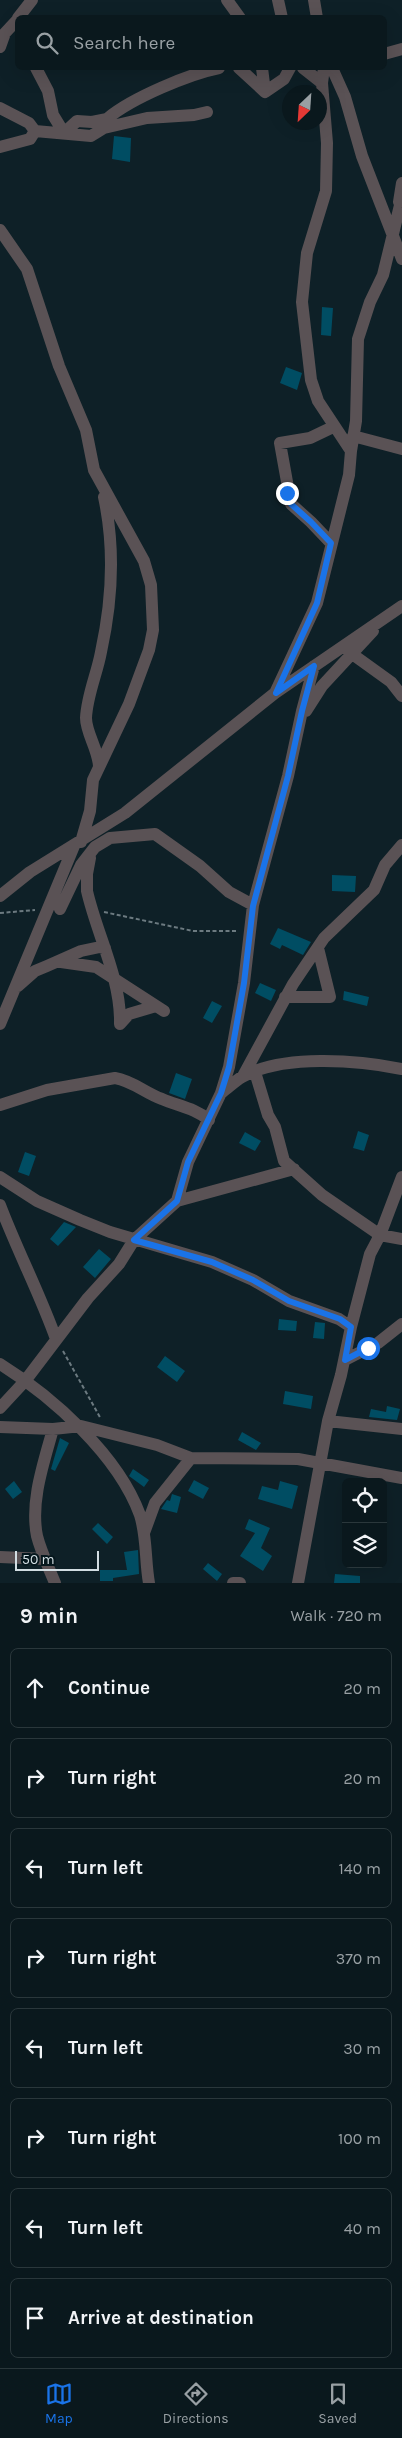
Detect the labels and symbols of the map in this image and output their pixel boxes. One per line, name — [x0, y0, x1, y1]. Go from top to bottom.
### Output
north arrow — [282, 85, 327, 130]
route end — [276, 482, 299, 505]
route start — [357, 1337, 380, 1360]
scale bar — [15, 1548, 99, 1571]

